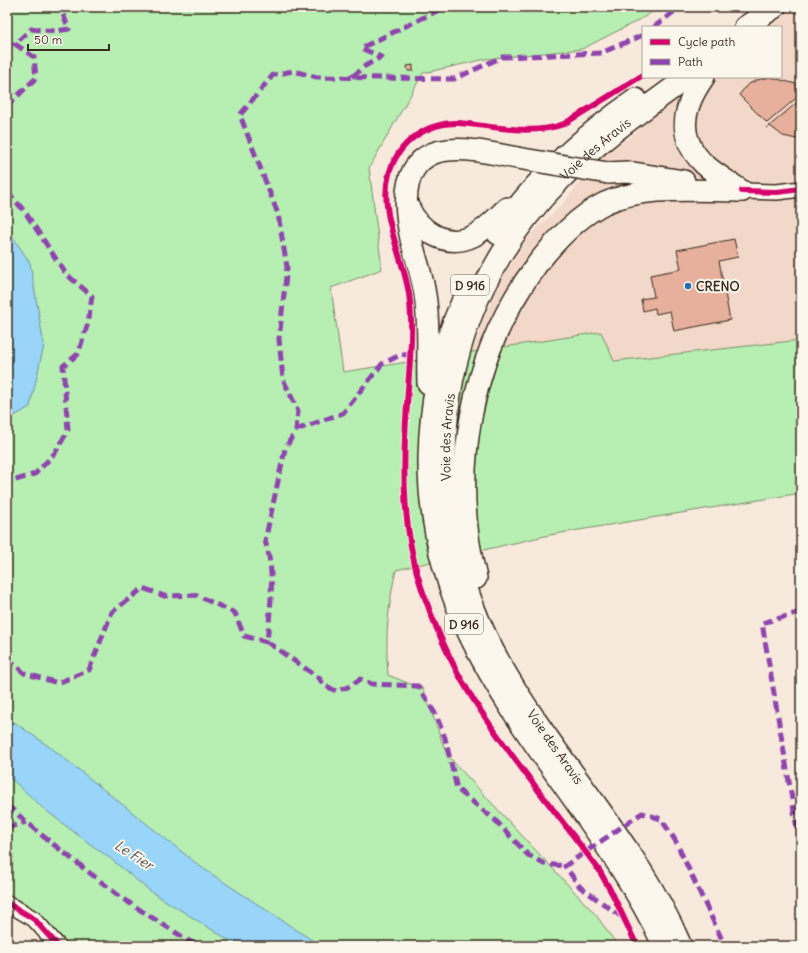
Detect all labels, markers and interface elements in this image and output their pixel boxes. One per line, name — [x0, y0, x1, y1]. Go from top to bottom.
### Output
scale bar — [28, 26, 109, 52]
legend — [642, 26, 782, 78]
text: 50 m — [34, 32, 63, 47]
text: Cycle path — [678, 34, 735, 49]
text: Path — [678, 54, 703, 69]
street label: Voie des Aravis — [556, 114, 634, 184]
road number: D 916 — [451, 275, 489, 295]
place label: CRENO — [696, 278, 740, 295]
marker: CRENO — [683, 281, 693, 291]
street label: Voie des Aravis — [437, 392, 459, 481]
road number: D 916 — [445, 614, 483, 634]
street label: Voie des Aravis — [523, 706, 587, 788]
water label: Le Fier — [111, 836, 159, 875]

